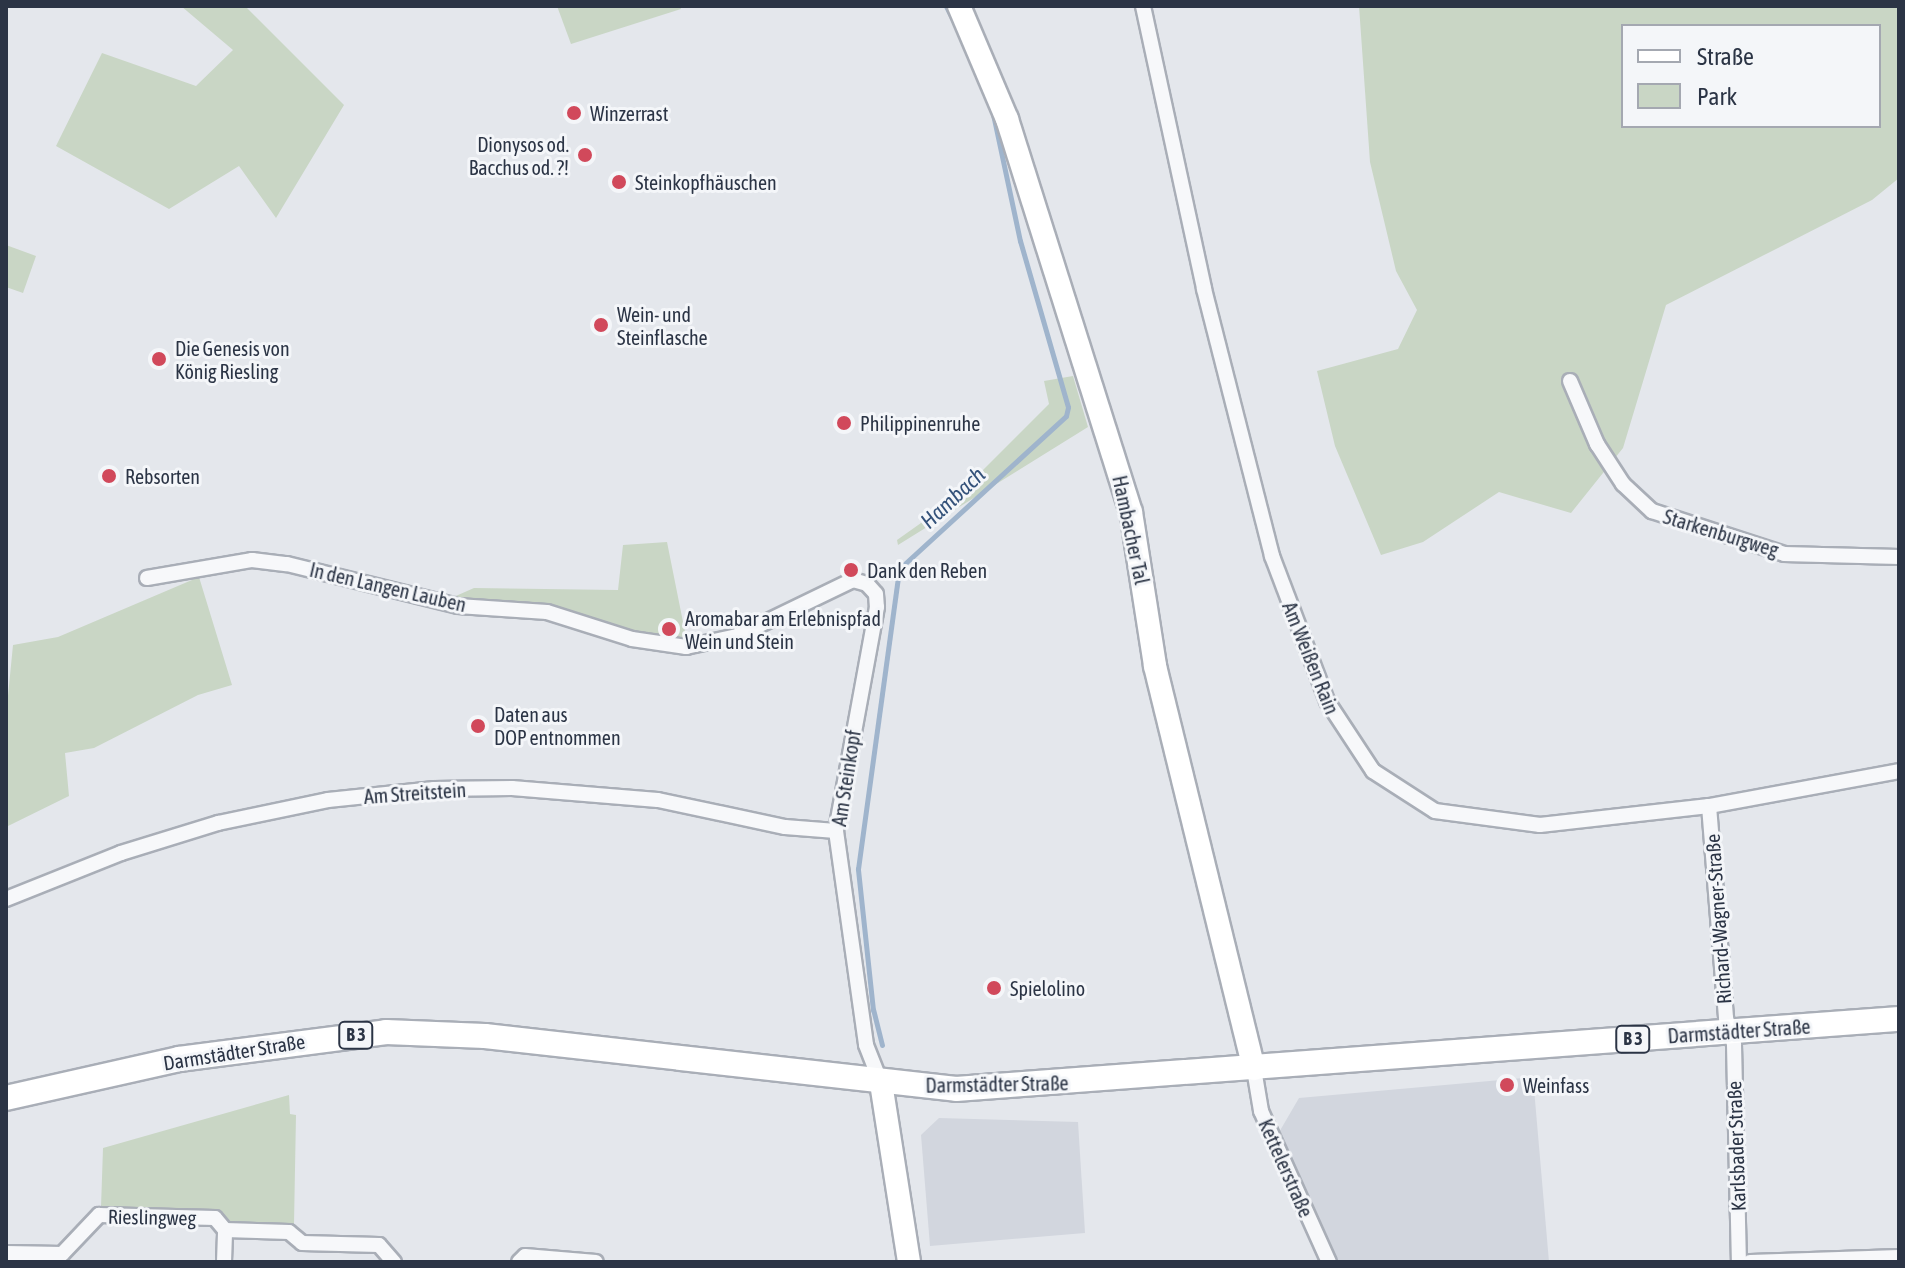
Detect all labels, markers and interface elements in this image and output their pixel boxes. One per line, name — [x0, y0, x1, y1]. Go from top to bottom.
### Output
legend — [1621, 24, 1881, 128]
text: Straße — [1697, 43, 1754, 70]
text: Park — [1697, 83, 1737, 110]
place label: Winzerrast — [590, 101, 668, 125]
marker: Winzerrast — [565, 104, 583, 122]
place label: Dionysos od. Bacchus od. ?! — [469, 132, 569, 179]
marker: Dionysos od. Bacchus od. ?! — [576, 146, 594, 164]
place label: Steinkopfhäuschen — [635, 170, 777, 194]
marker: Steinkopfhäuschen — [610, 173, 628, 191]
place label: Wein- und Steinflasche — [617, 302, 708, 349]
marker: Wein- und Steinflasche — [592, 316, 610, 334]
place label: Die Genesis von König Riesling — [175, 336, 290, 383]
marker: Die Genesis von König Riesling — [150, 350, 168, 368]
place label: Philippinenruhe — [860, 411, 980, 435]
marker: Philippinenruhe — [835, 414, 853, 432]
water label: Hambach — [915, 462, 991, 534]
place label: Rebsorten — [125, 464, 200, 488]
marker: Rebsorten — [100, 467, 118, 485]
street label: Hambacher Tal — [1108, 473, 1154, 587]
street label: Starkenburgweg — [1661, 504, 1781, 562]
street label: In den Langen Lauben — [307, 557, 469, 617]
place label: Dank den Reben — [867, 558, 987, 582]
marker: Dank den Reben — [842, 561, 860, 579]
street label: Am Weißen Rain — [1278, 598, 1344, 718]
place label: Aromabar am Erlebnispfad Wein und Stein — [685, 606, 881, 653]
marker: Aromabar am Erlebnispfad Wein und Stein — [660, 620, 678, 638]
place label: Daten aus DOP entnommen — [494, 702, 621, 749]
marker: Daten aus DOP entnommen — [469, 717, 487, 735]
street label: Am Steinkopf — [827, 728, 865, 828]
street label: Am Streitstein — [363, 777, 467, 809]
street label: Richard-Wagner-Straße — [1700, 833, 1736, 1005]
place label: Spielolino — [1010, 976, 1085, 1000]
marker: Spielolino — [985, 979, 1003, 997]
street label: Darmstädter Straße — [1667, 1014, 1811, 1048]
road number: B 3 — [338, 1021, 374, 1049]
road number: B 3 — [1615, 1025, 1651, 1053]
street label: Darmstädter Straße — [161, 1029, 307, 1075]
street label: Darmstädter Straße — [925, 1071, 1069, 1097]
place label: Weinfass — [1523, 1073, 1589, 1097]
marker: Weinfass — [1498, 1076, 1516, 1094]
street label: Karlsbader Straße — [1722, 1080, 1750, 1212]
street label: Kettelerstraße — [1254, 1115, 1318, 1221]
street label: Rieslingweg — [108, 1204, 196, 1230]

